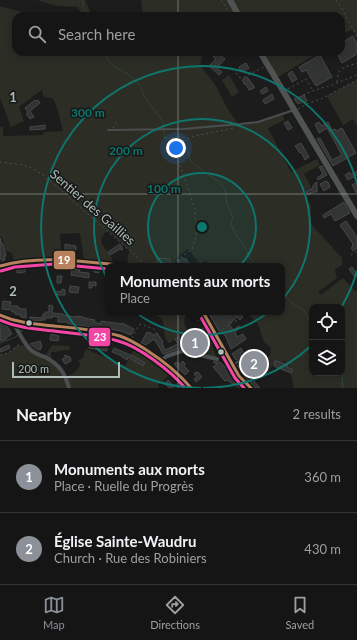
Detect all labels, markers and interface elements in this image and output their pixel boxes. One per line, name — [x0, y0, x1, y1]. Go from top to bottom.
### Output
search box — [12, 12, 345, 56]
icon: search — [26, 23, 48, 45]
text: Search here — [58, 25, 135, 43]
text: 1 — [9, 89, 17, 105]
text: 300 m — [71, 105, 105, 120]
your location — [166, 138, 186, 158]
text: 200 m — [109, 143, 143, 158]
street label: Sentier des Gaillies — [47, 166, 139, 249]
text: 100 m — [147, 181, 181, 196]
centre of rings — [195, 220, 209, 234]
line badge: 19 — [53, 250, 76, 270]
text: 19 — [58, 253, 70, 266]
popup — [105, 263, 285, 315]
text: Monuments aux morts — [120, 272, 270, 290]
text: 2 — [9, 283, 17, 299]
text: Place — [120, 290, 150, 306]
map controls — [309, 304, 345, 376]
button: locate — [309, 304, 345, 340]
unlabelled marker — [24, 318, 34, 328]
line badge: 23 — [88, 327, 111, 347]
pin: 1 — [182, 328, 208, 358]
text: 23 — [94, 330, 106, 343]
button: layers — [309, 340, 345, 376]
unlabelled marker — [216, 347, 226, 357]
pin: 2 — [241, 349, 267, 379]
scale bar — [12, 360, 120, 379]
text: 200 m — [18, 362, 49, 375]
text: Nearby — [16, 404, 71, 425]
text: 2 results — [293, 406, 341, 422]
text: Monuments aux morts — [54, 460, 205, 478]
text: 1 — [25, 469, 33, 485]
text: 360 m — [304, 469, 341, 485]
text: Place · Ruelle du Progrès — [54, 478, 194, 494]
text: Église Sainte-Waudru — [54, 532, 196, 550]
text: 2 — [25, 541, 33, 557]
text: 430 m — [304, 541, 341, 557]
text: Church · Rue des Robiniers — [54, 550, 207, 566]
tab: Map — [43, 594, 65, 631]
tab: Directions — [150, 594, 200, 631]
tab: Saved — [285, 594, 314, 631]

